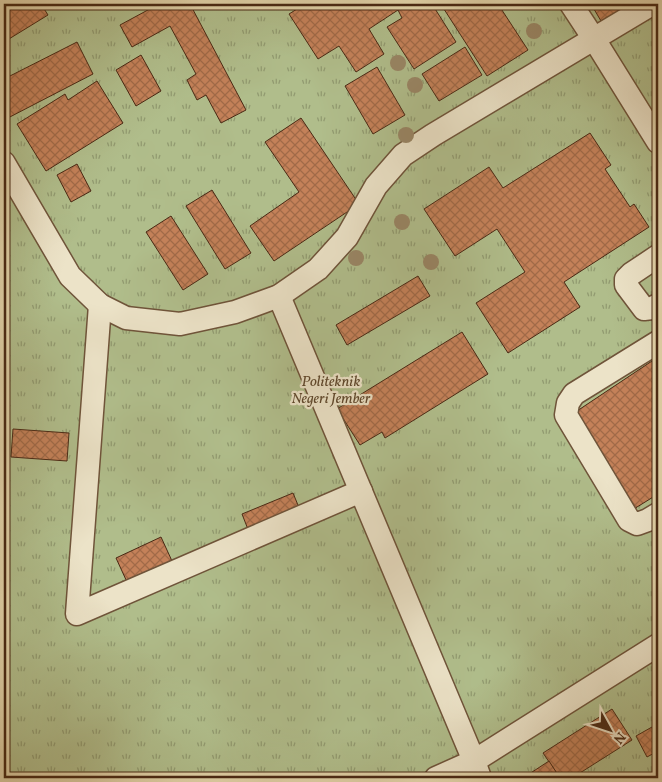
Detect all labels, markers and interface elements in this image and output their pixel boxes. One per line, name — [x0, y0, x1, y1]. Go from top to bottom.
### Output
park label: Politeknik Negeri Jember — [292, 372, 371, 410]
north arrow — [584, 704, 634, 754]
text: N — [608, 727, 629, 747]

